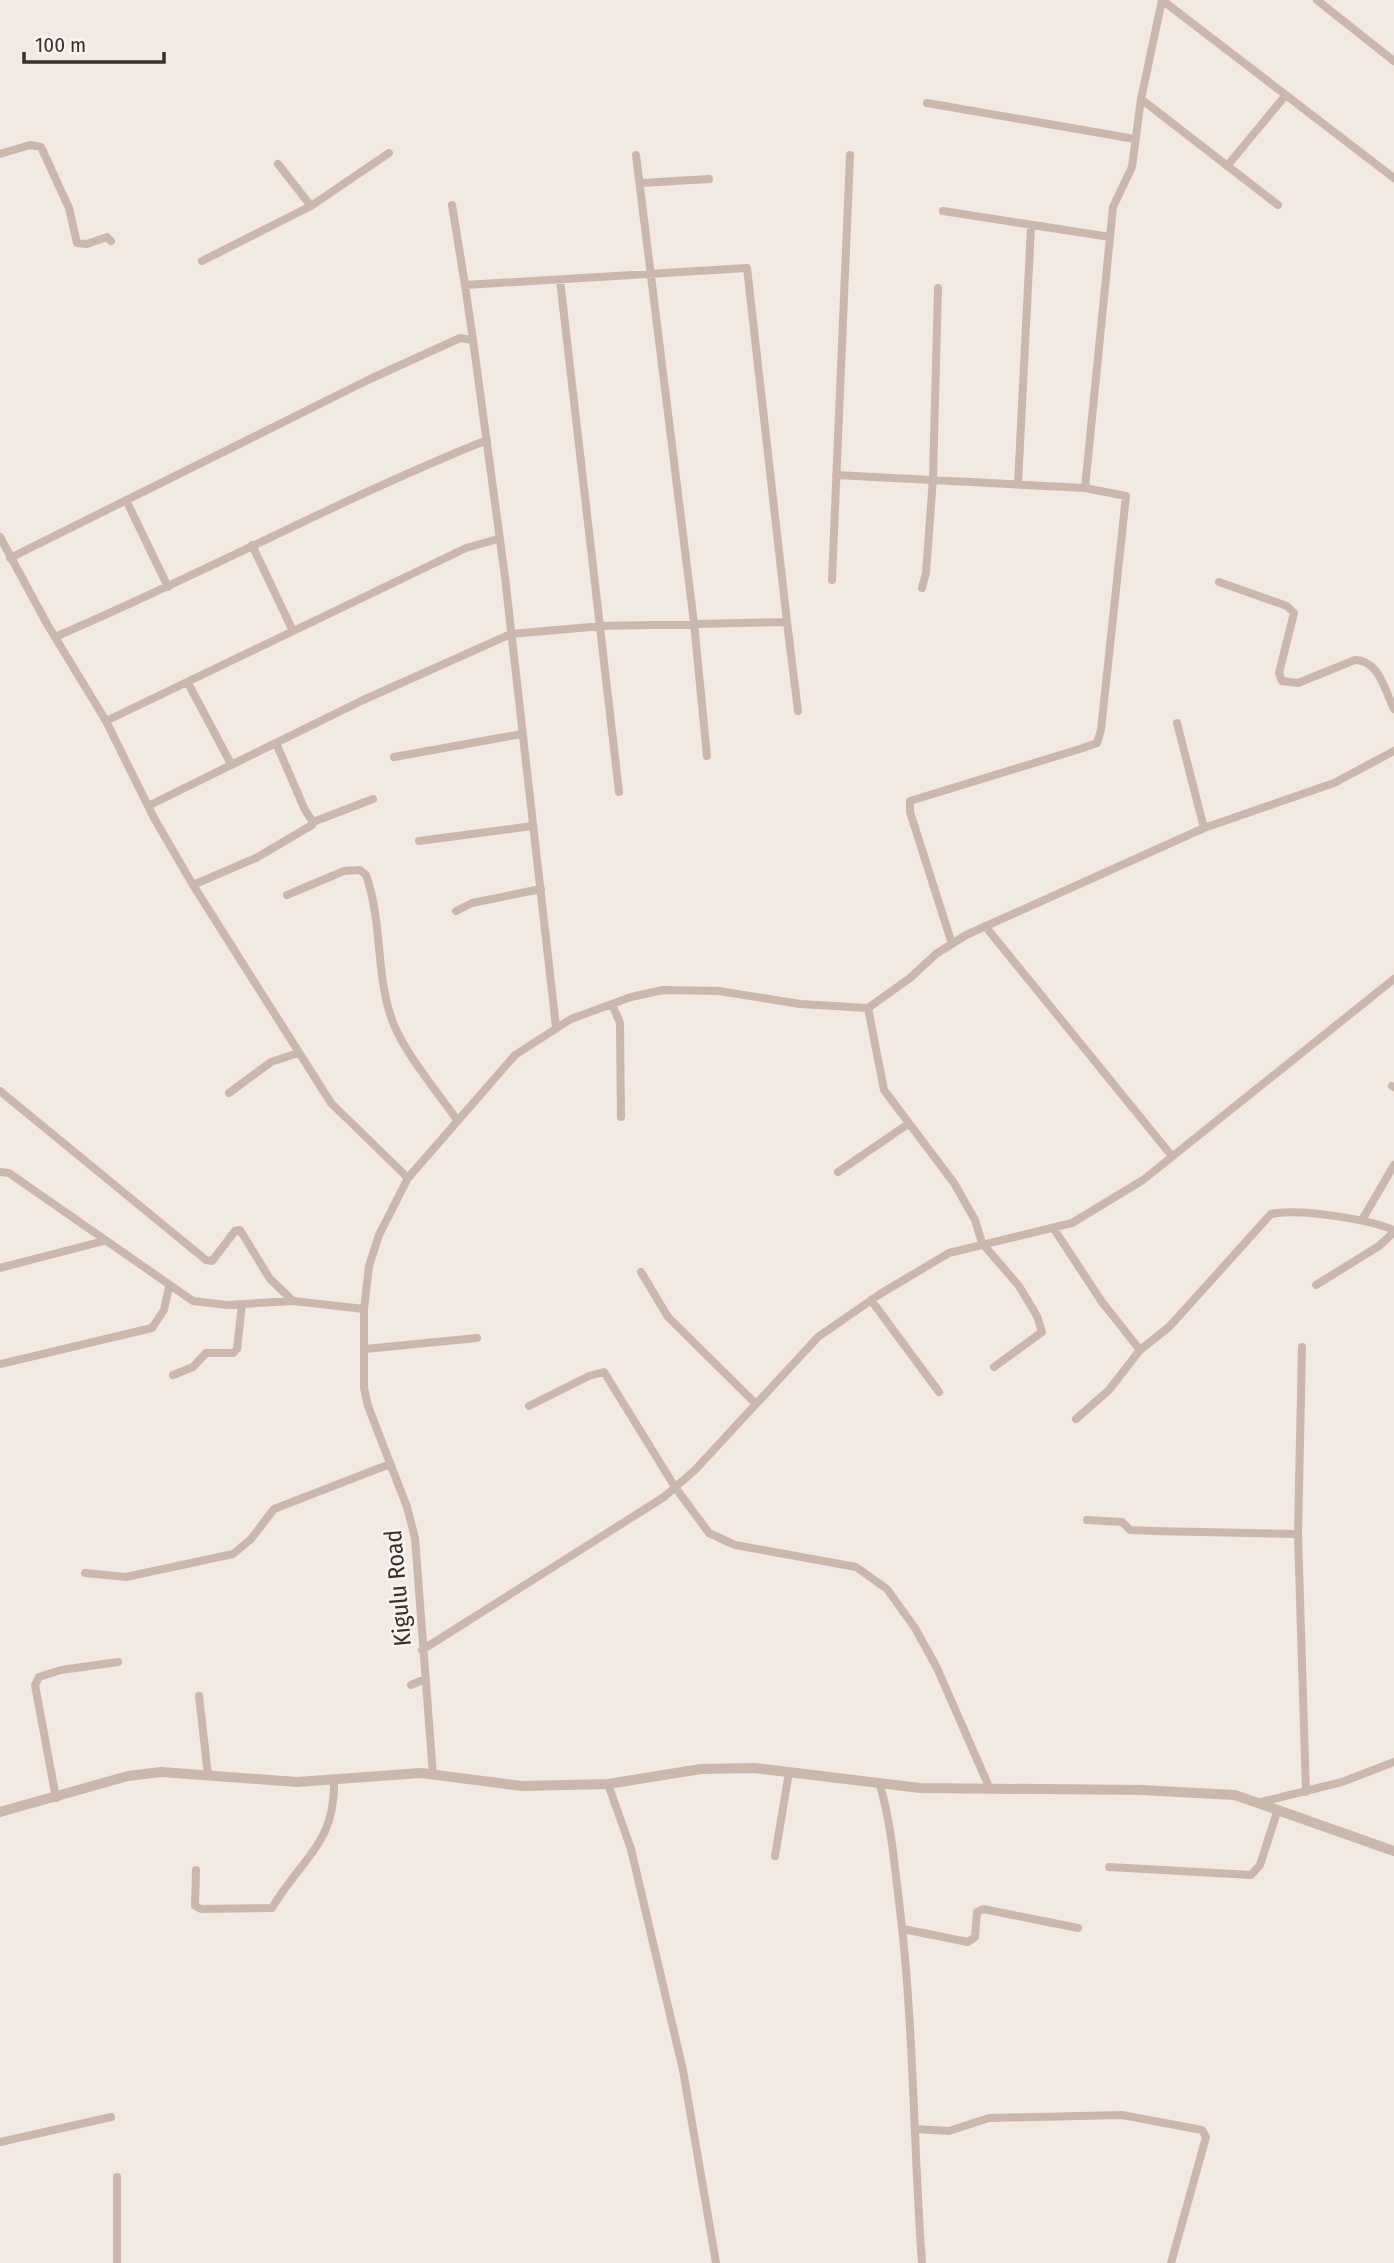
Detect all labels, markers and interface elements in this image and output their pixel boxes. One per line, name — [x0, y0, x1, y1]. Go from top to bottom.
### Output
scale bar — [24, 21, 164, 65]
text: 100 m — [35, 32, 86, 58]
street label: Kigulu Road — [379, 1529, 417, 1647]

